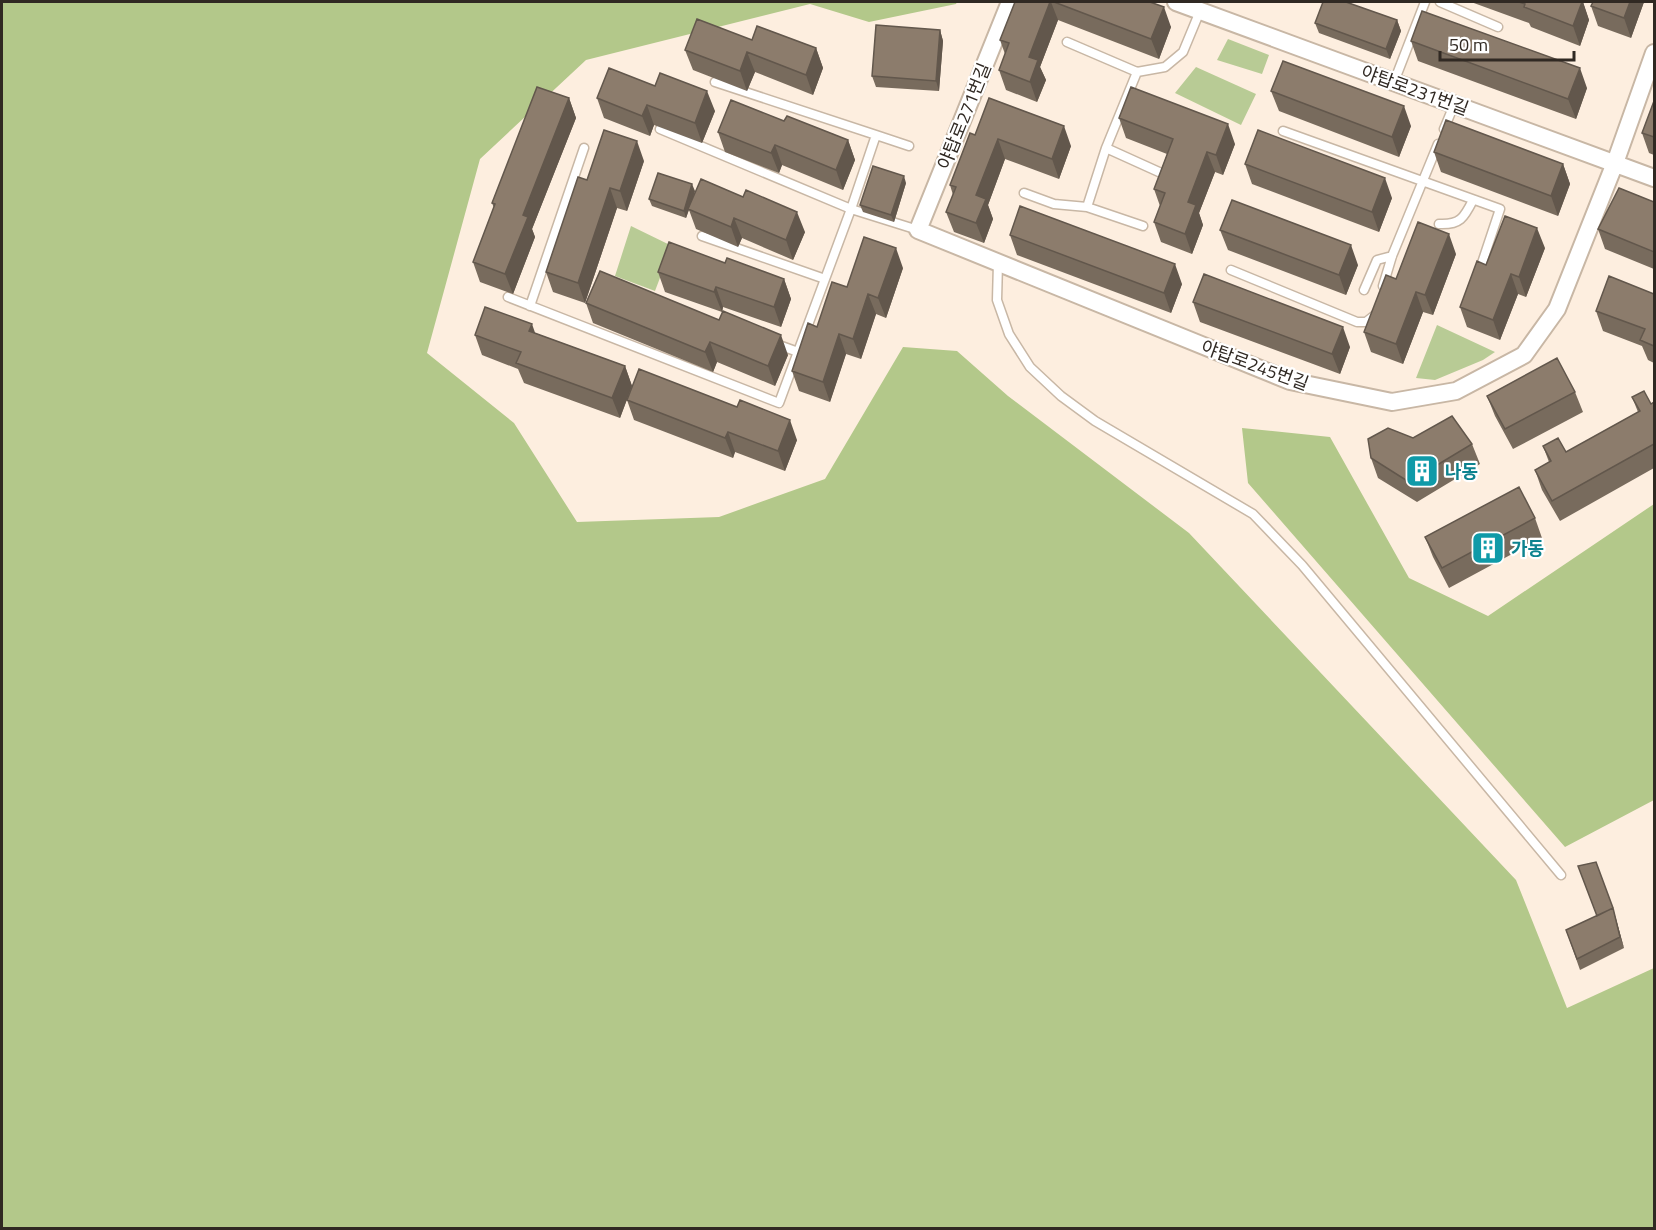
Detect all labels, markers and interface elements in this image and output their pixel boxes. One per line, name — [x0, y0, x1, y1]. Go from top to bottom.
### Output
scale bar — [1440, 24, 1574, 62]
text: 50 m — [1449, 31, 1488, 58]
street label: 야탑로231번길 — [1357, 58, 1473, 122]
street label: 야탑로271번길 — [930, 59, 998, 173]
street label: 야탑로245번길 — [1197, 333, 1313, 397]
building icon: 나동 — [1404, 453, 1440, 489]
place label: 나동 — [1445, 458, 1478, 485]
building icon: 가동 — [1470, 530, 1506, 566]
place label: 가동 — [1511, 535, 1544, 562]

